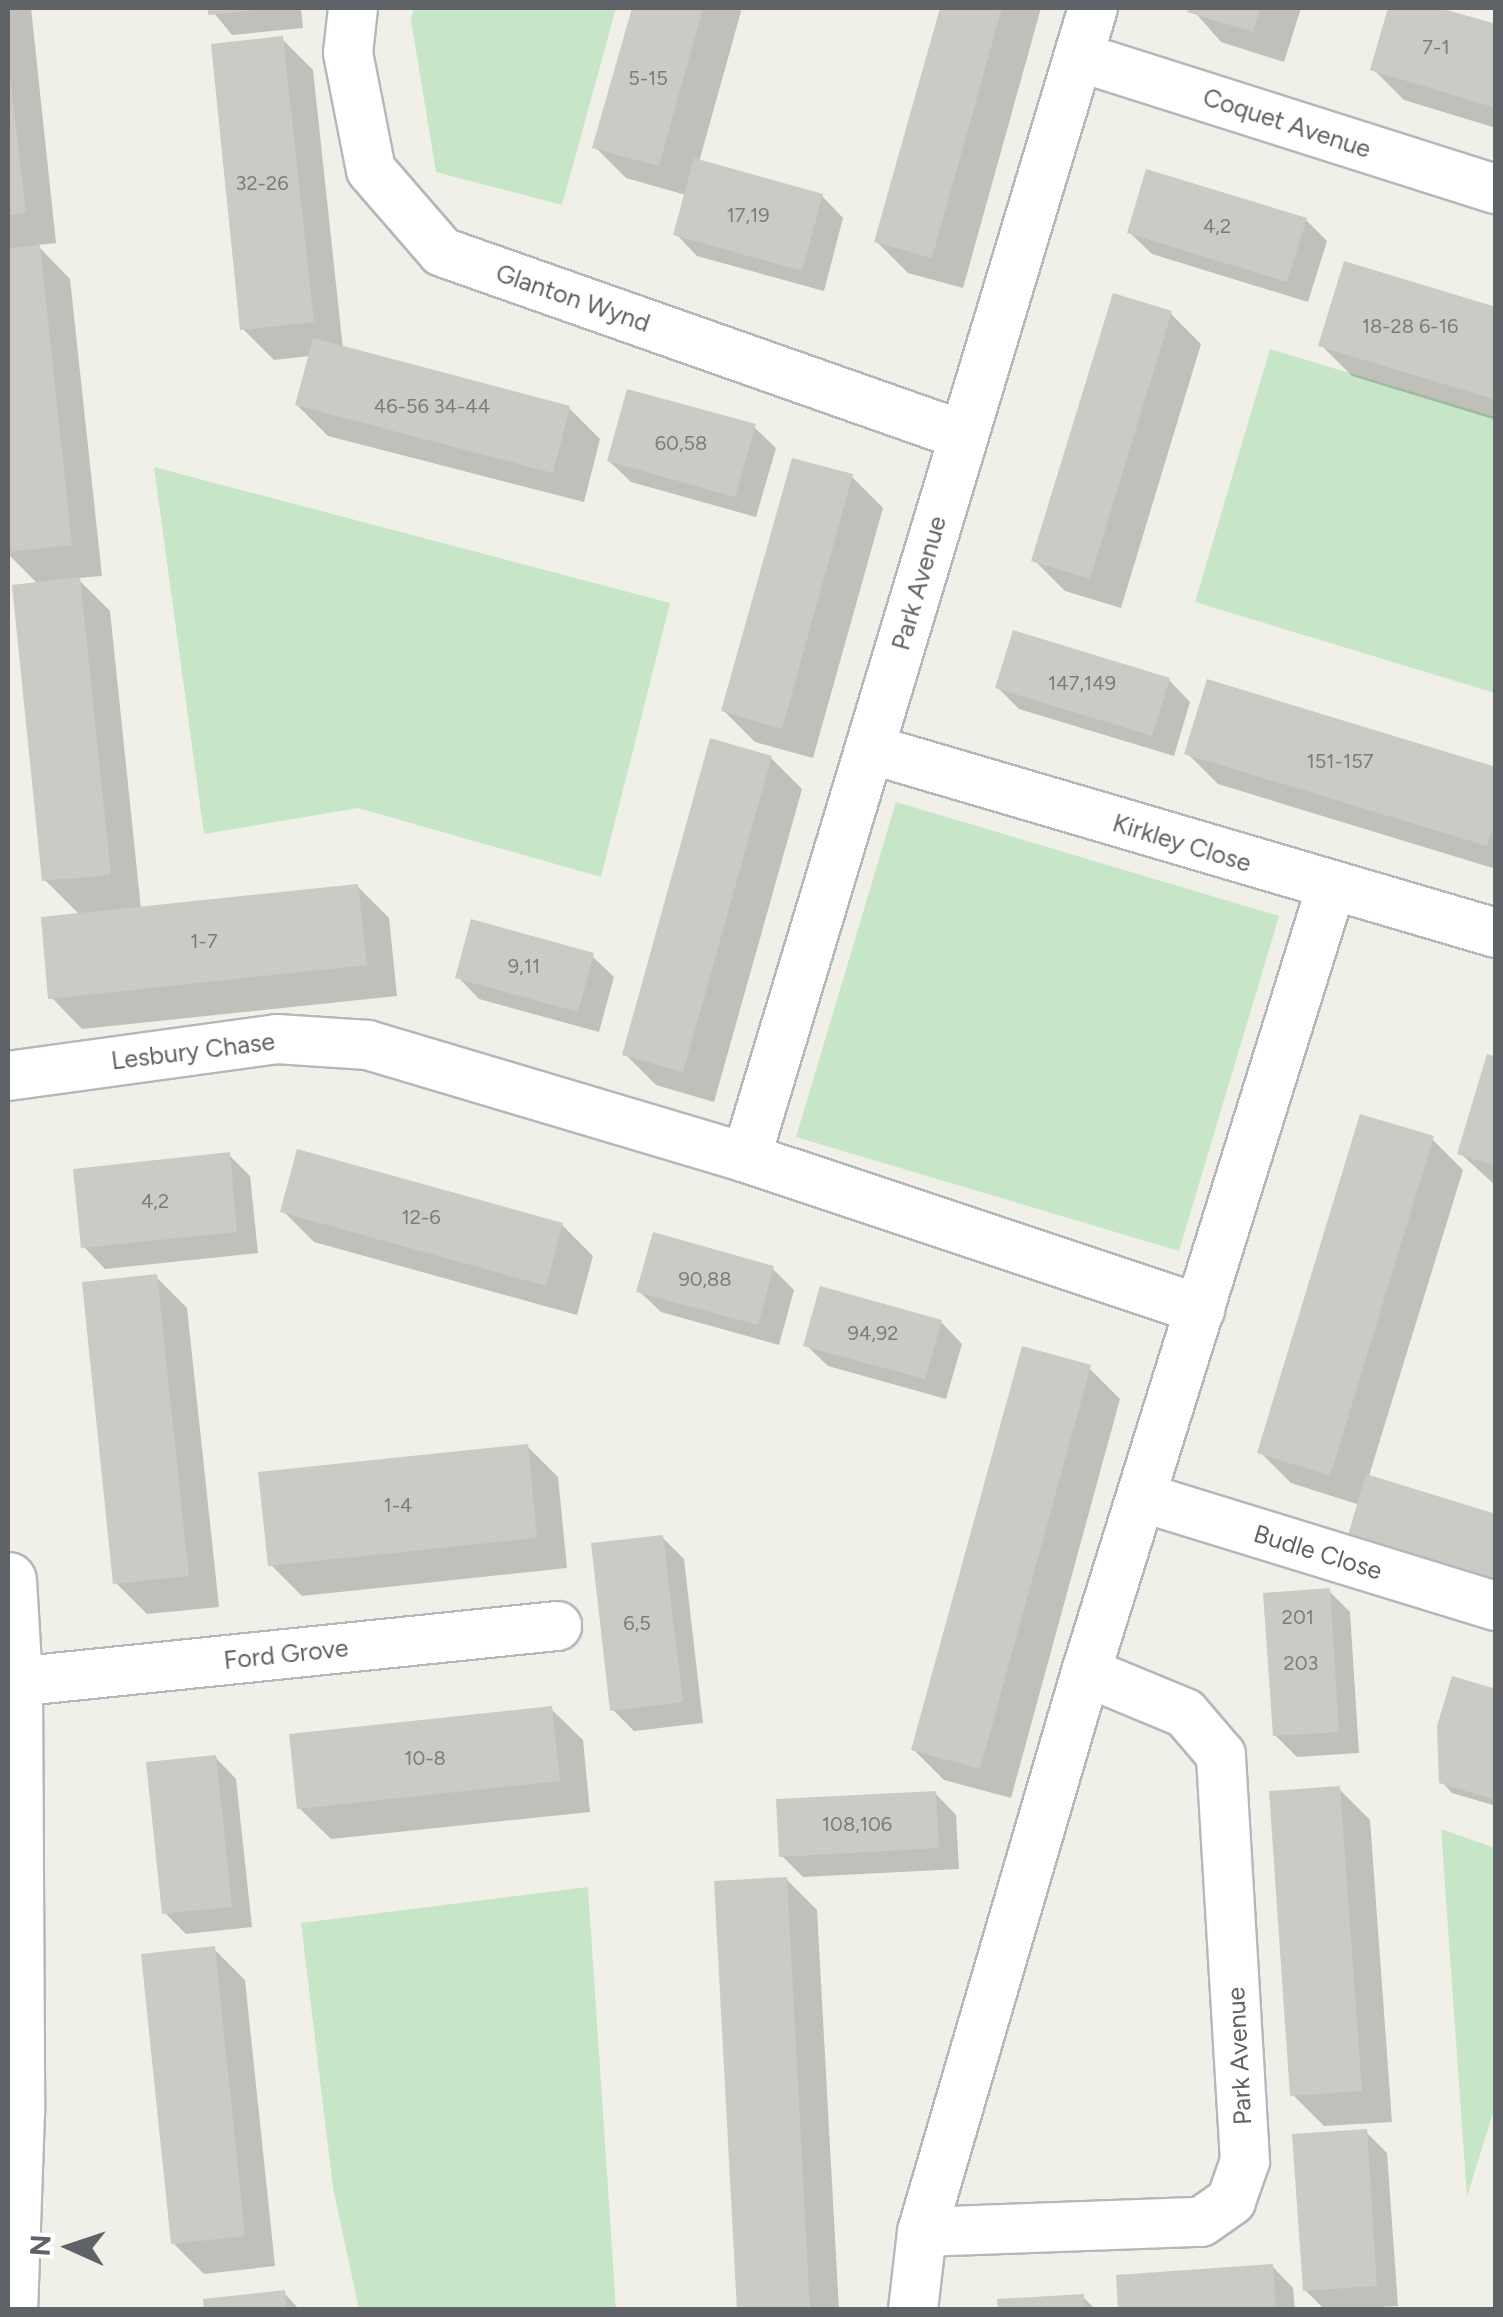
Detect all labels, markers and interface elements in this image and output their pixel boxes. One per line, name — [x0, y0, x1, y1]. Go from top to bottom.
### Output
house number: 7-1 — [1422, 35, 1450, 59]
house number: 5-15 — [628, 66, 668, 90]
street label: Coquet Avenue — [1199, 82, 1375, 164]
house number: 32-26 — [236, 171, 288, 195]
house number: 17,19 — [726, 203, 770, 227]
house number: 4,2 — [1203, 214, 1231, 238]
street label: Glanton Wynd — [492, 258, 654, 338]
house number: 18-28 6-16 — [1362, 314, 1458, 338]
house number: 46-56 34-44 — [374, 394, 490, 418]
house number: 60,58 — [655, 431, 707, 455]
street label: Park Avenue — [886, 512, 952, 654]
house number: 147,149 — [1048, 671, 1116, 695]
house number: 151-157 — [1307, 749, 1373, 773]
street label: Kirkley Close — [1109, 808, 1255, 878]
house number: 1-7 — [190, 929, 218, 953]
house number: 9,11 — [508, 954, 540, 978]
street label: Lesbury Chase — [109, 1026, 277, 1076]
house number: 4,2 — [141, 1189, 169, 1213]
house number: 12-6 — [401, 1205, 441, 1229]
house number: 90,88 — [678, 1267, 732, 1291]
house number: 94,92 — [848, 1321, 898, 1345]
house number: 1-4 — [383, 1493, 413, 1517]
street label: Budle Close — [1250, 1518, 1386, 1586]
house number: 201 — [1282, 1605, 1314, 1629]
house number: 6,5 — [623, 1611, 651, 1635]
street label: Ford Grove — [222, 1633, 350, 1675]
house number: 203 — [1284, 1651, 1318, 1675]
house number: 10-8 — [404, 1746, 446, 1770]
house number: 108,106 — [822, 1812, 892, 1836]
street label: Park Avenue — [1220, 1986, 1258, 2126]
north arrow — [20, 2197, 120, 2297]
text: N — [22, 2234, 58, 2257]

